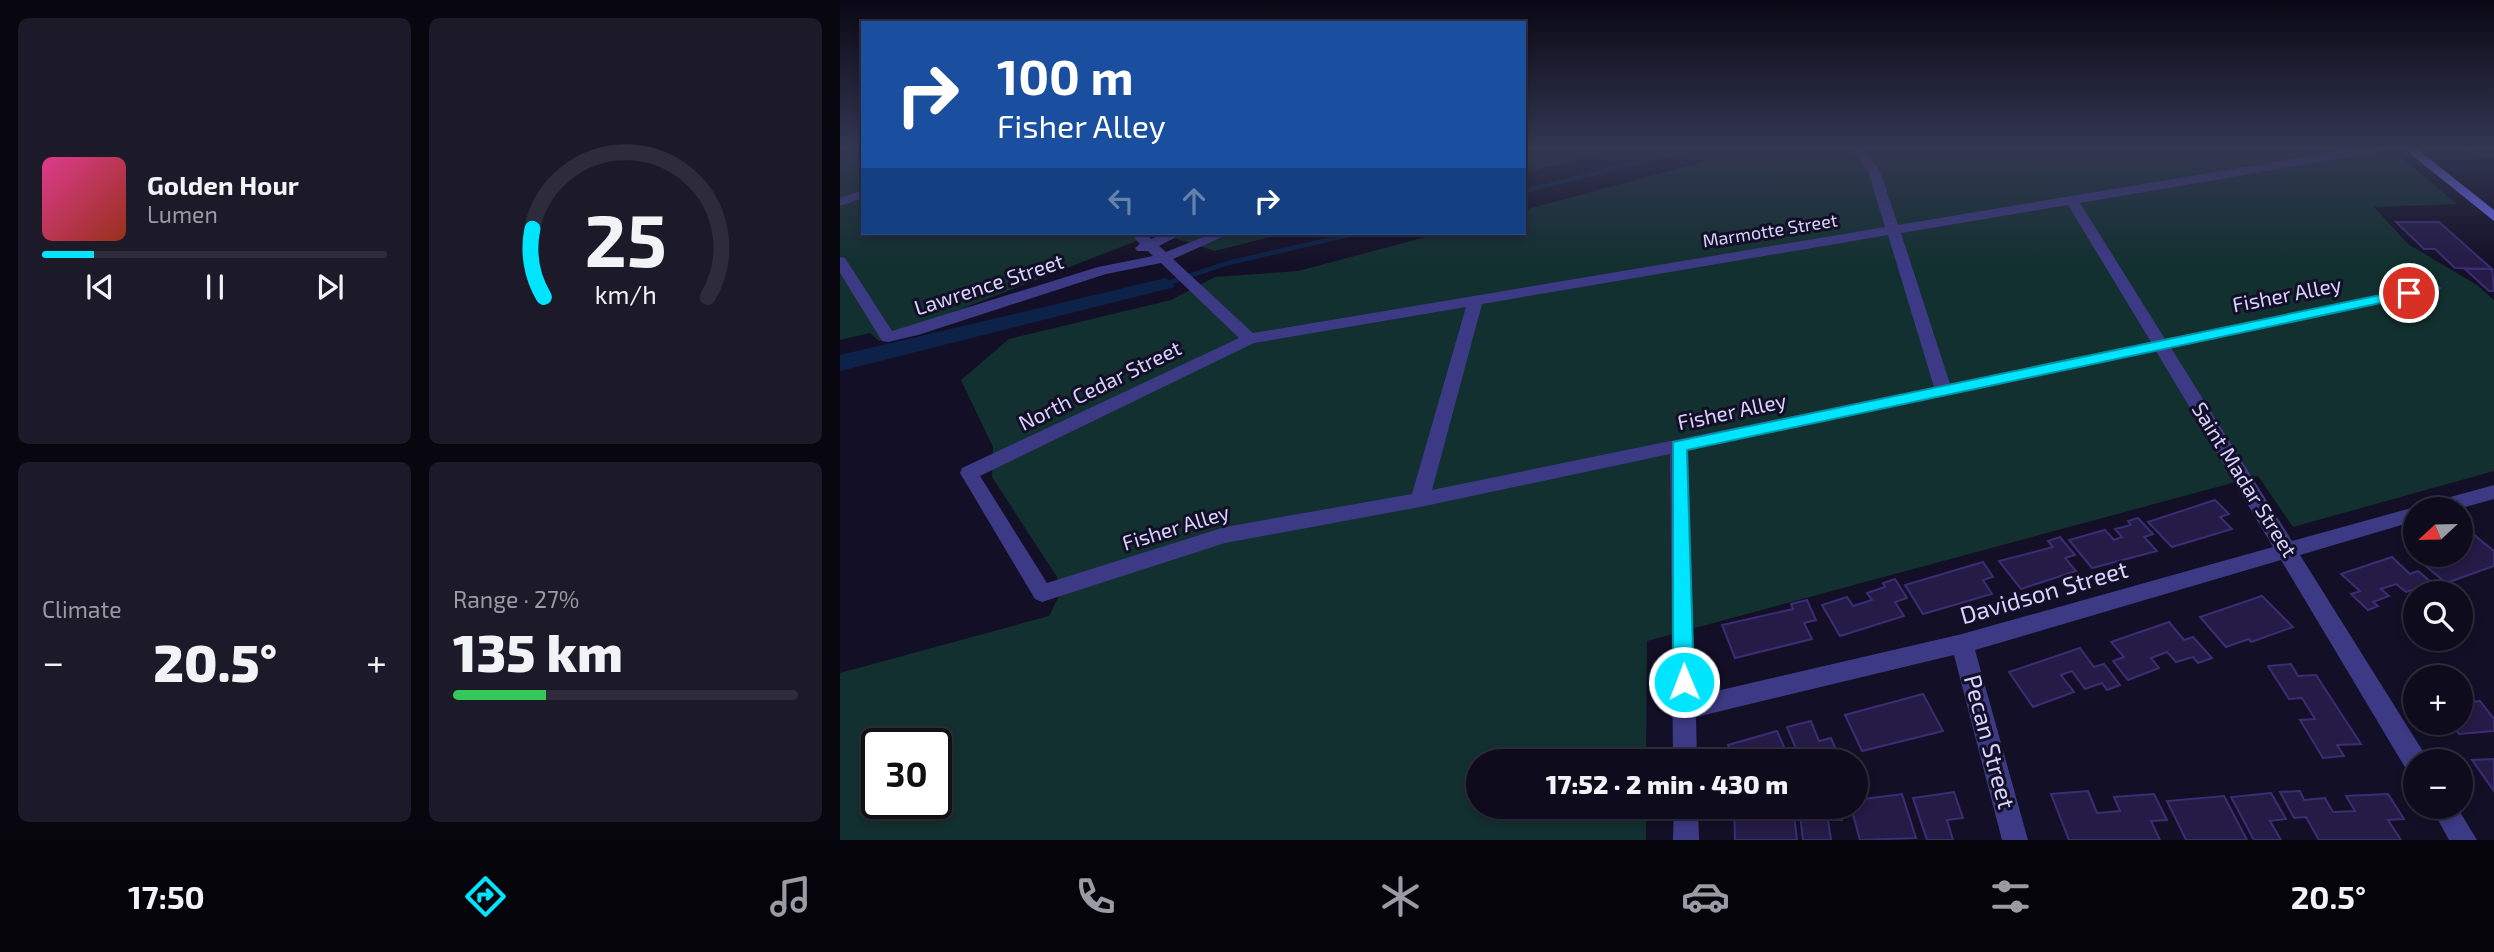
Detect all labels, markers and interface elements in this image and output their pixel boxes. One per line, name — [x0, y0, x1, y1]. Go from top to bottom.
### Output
text: 100 m — [997, 46, 1134, 105]
icon: right — [882, 49, 973, 140]
text: Fisher Alley — [997, 106, 1166, 144]
text: Golden Hour — [147, 169, 299, 200]
icon: left — [1102, 182, 1140, 220]
icon: ahead — [1175, 182, 1213, 220]
icon: right — [1248, 182, 1286, 220]
text: 25 — [584, 195, 667, 283]
text: Lumen — [147, 200, 218, 228]
street label: Marmotte Street — [1701, 208, 1839, 252]
street label: Lawrence Street — [911, 248, 1066, 320]
pin — [2379, 263, 2439, 323]
icon: previous — [81, 268, 119, 306]
icon: pause — [196, 268, 234, 306]
icon: next — [311, 268, 349, 306]
street label: Fisher Alley — [2230, 271, 2343, 316]
icon: arrive — [2390, 274, 2428, 312]
text: km/h — [594, 279, 657, 309]
street label: North Cedar Street — [1014, 334, 1185, 435]
street label: Fisher Alley — [1675, 387, 1788, 434]
street label: Saint Madar Street — [2188, 397, 2303, 561]
north arrow — [2403, 497, 2473, 567]
map controls — [2403, 497, 2473, 819]
street label: Fisher Alley — [1119, 498, 1232, 555]
street label: Davidson Street — [1956, 554, 2131, 629]
button: search — [2403, 581, 2473, 651]
text: Range · 27% — [453, 585, 579, 613]
text: Climate — [42, 595, 122, 623]
text: 135 km — [453, 620, 623, 682]
text: 20.5° — [153, 630, 277, 692]
text: − — [42, 638, 64, 684]
text: + — [366, 638, 387, 684]
position arrow — [1647, 645, 1721, 719]
button: + — [2403, 665, 2473, 735]
street label: Pecan Street — [1959, 671, 2022, 812]
speed limit sign: 30 — [861, 728, 952, 819]
button: − — [2403, 749, 2473, 819]
text: 17:52 · 2 min · 430 m — [1546, 768, 1788, 799]
icon: directions — [461, 872, 510, 921]
icon: music — [766, 872, 815, 921]
icon: phone — [1071, 872, 1120, 921]
icon: climate — [1376, 872, 1425, 921]
icon: car — [1681, 872, 1730, 921]
icon: filters — [1986, 872, 2035, 921]
text: 17:50 — [128, 877, 205, 915]
text: 20.5° — [2291, 877, 2366, 915]

